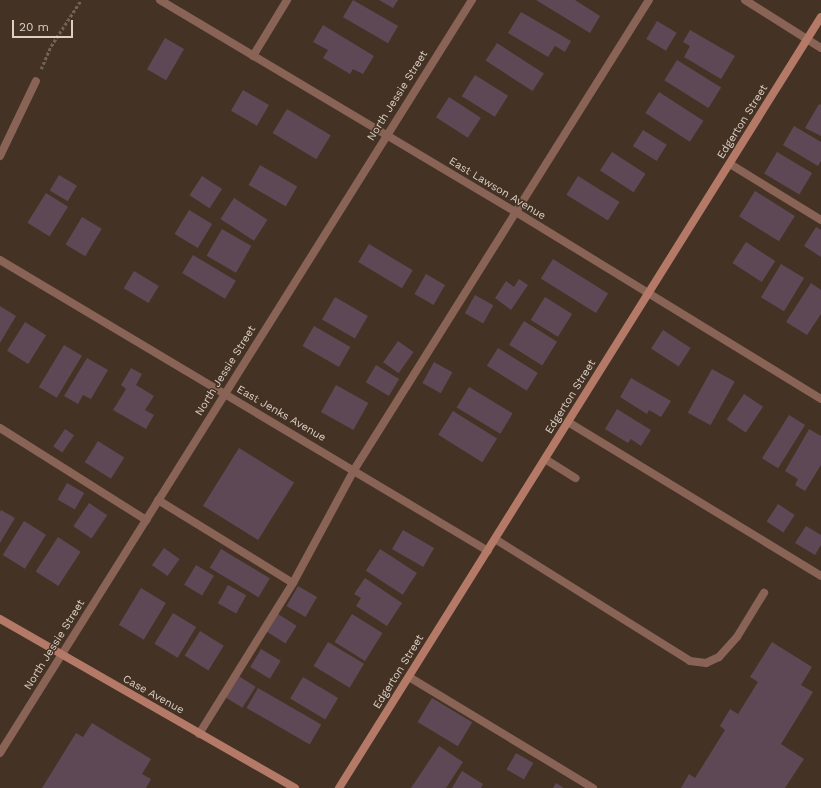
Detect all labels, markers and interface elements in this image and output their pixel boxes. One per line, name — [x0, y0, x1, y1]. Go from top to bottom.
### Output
scale bar — [14, 12, 75, 38]
text: 20 m — [19, 20, 49, 34]
street label: North Jessie Street — [365, 48, 431, 144]
street label: Edgerton Street — [715, 82, 771, 162]
street label: East Lawson Avenue — [446, 155, 548, 223]
street label: North Jessie Street — [193, 323, 259, 419]
street label: Edgerton Street — [543, 357, 599, 437]
street label: East Jenks Avenue — [234, 383, 328, 445]
street label: North Jessie Street — [22, 597, 88, 693]
street label: Edgerton Street — [371, 632, 427, 712]
street label: Case Avenue — [120, 673, 186, 717]

